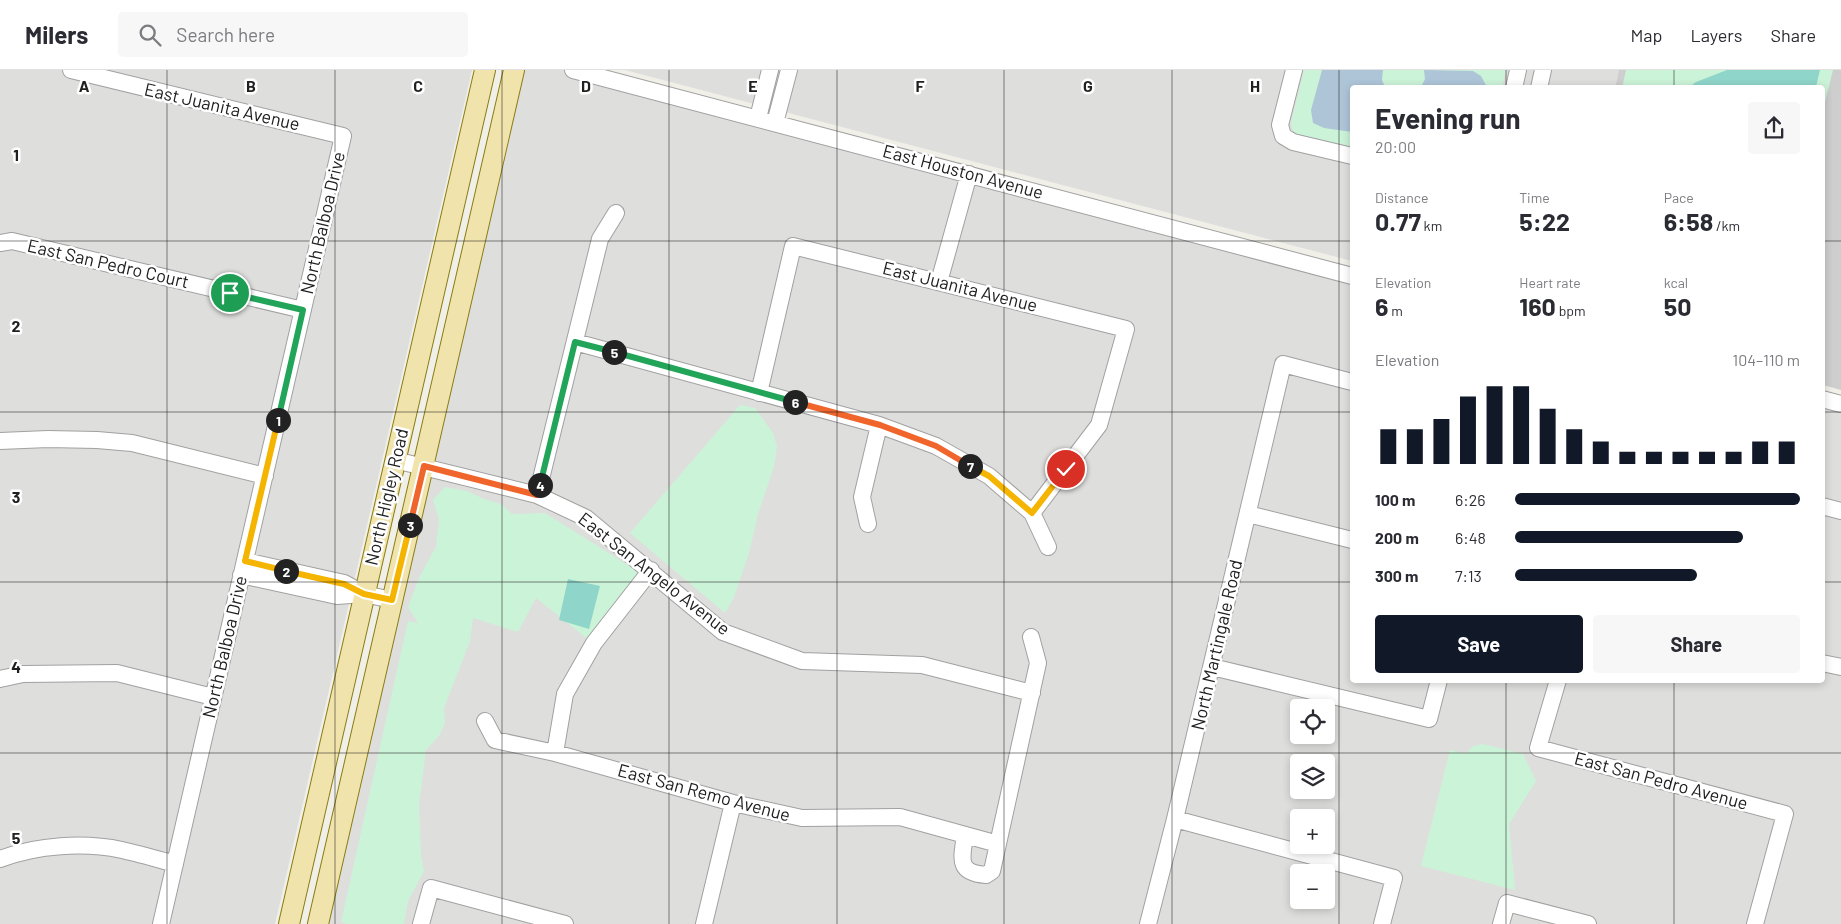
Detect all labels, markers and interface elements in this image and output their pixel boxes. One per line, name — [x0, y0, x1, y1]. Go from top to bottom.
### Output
search box — [118, 12, 468, 57]
text: Milers — [25, 20, 88, 49]
icon: search — [136, 21, 164, 49]
text: Search here — [176, 23, 275, 46]
text: Map — [1630, 24, 1662, 46]
text: Layers — [1690, 24, 1743, 46]
text: Share — [1771, 24, 1816, 46]
text: A — [79, 76, 90, 95]
text: B — [246, 76, 256, 95]
text: C — [413, 76, 423, 95]
text: D — [581, 76, 591, 95]
text: E — [748, 76, 758, 95]
text: F — [916, 76, 925, 95]
text: G — [1083, 76, 1093, 95]
text: H — [1250, 76, 1260, 95]
street label: East Juanita Avenue — [142, 77, 302, 135]
text: Evening run — [1375, 101, 1521, 135]
button: share — [1748, 102, 1800, 154]
text: 20:00 — [1375, 137, 1416, 156]
street label: East Houston Avenue — [881, 139, 1046, 203]
text: 1 — [13, 145, 19, 164]
street label: North Balboa Drive — [295, 149, 349, 296]
text: Distance — [1375, 189, 1428, 206]
text: Time — [1519, 189, 1550, 206]
text: Pace — [1664, 189, 1694, 206]
text: 0.77 — [1375, 206, 1421, 236]
text: 5:22 — [1519, 206, 1570, 236]
text: 6:58 — [1664, 206, 1713, 236]
text: km — [1421, 217, 1442, 234]
text: /km — [1713, 217, 1740, 234]
street label: East San Pedro Court — [25, 234, 191, 292]
street label: East Juanita Avenue — [880, 256, 1040, 316]
pin — [209, 272, 251, 314]
text: Elevation — [1375, 274, 1431, 291]
text: Heart rate — [1519, 274, 1581, 291]
text: kcal — [1664, 274, 1688, 291]
icon: arrive — [216, 279, 244, 307]
text: 6 — [1375, 291, 1388, 321]
text: 160 — [1519, 291, 1556, 321]
text: 50 — [1664, 291, 1691, 321]
text: m — [1388, 302, 1403, 319]
text: bpm — [1556, 302, 1586, 319]
text: 2 — [12, 316, 21, 335]
pin: 5 — [602, 340, 626, 364]
text: 5 — [611, 344, 618, 361]
text: Elevation — [1375, 350, 1439, 369]
text: 104–110 m — [1733, 350, 1800, 369]
pin: 6 — [782, 390, 808, 414]
text: 6 — [792, 394, 799, 411]
pin: 1 — [266, 408, 290, 432]
text: 1 — [276, 412, 281, 429]
street label: North Higley Road — [360, 426, 412, 567]
pin — [1045, 448, 1087, 490]
pin: 7 — [958, 454, 982, 478]
icon: check — [1052, 455, 1080, 483]
text: 7 — [967, 458, 974, 475]
pin: 4 — [528, 472, 552, 498]
text: 4 — [536, 477, 545, 494]
text: 3 — [12, 487, 20, 506]
text: 100 m — [1375, 490, 1415, 509]
text: 6:26 — [1455, 490, 1485, 509]
street label: East San Angelo Avenue — [574, 507, 735, 639]
pin: 3 — [398, 512, 422, 538]
text: 3 — [407, 517, 414, 534]
text: 200 m — [1375, 528, 1419, 547]
text: 6:48 — [1455, 528, 1486, 547]
street label: North Martingale Road — [1186, 557, 1246, 732]
pin: 2 — [274, 558, 298, 584]
text: 2 — [283, 563, 290, 580]
text: 300 m — [1375, 566, 1418, 585]
text: 7:13 — [1455, 566, 1482, 585]
street label: North Balboa Drive — [197, 573, 251, 720]
button: Save — [1375, 615, 1583, 673]
button: Share — [1593, 615, 1800, 673]
text: 4 — [11, 657, 21, 676]
map controls — [1290, 699, 1335, 909]
button: locate — [1290, 699, 1335, 744]
street label: East San Pedro Avenue — [1572, 746, 1750, 814]
button: layers — [1290, 754, 1335, 799]
street label: East San Remo Avenue — [616, 758, 793, 826]
button: + — [1290, 809, 1335, 854]
text: 5 — [12, 828, 21, 847]
button: − — [1290, 864, 1335, 909]

